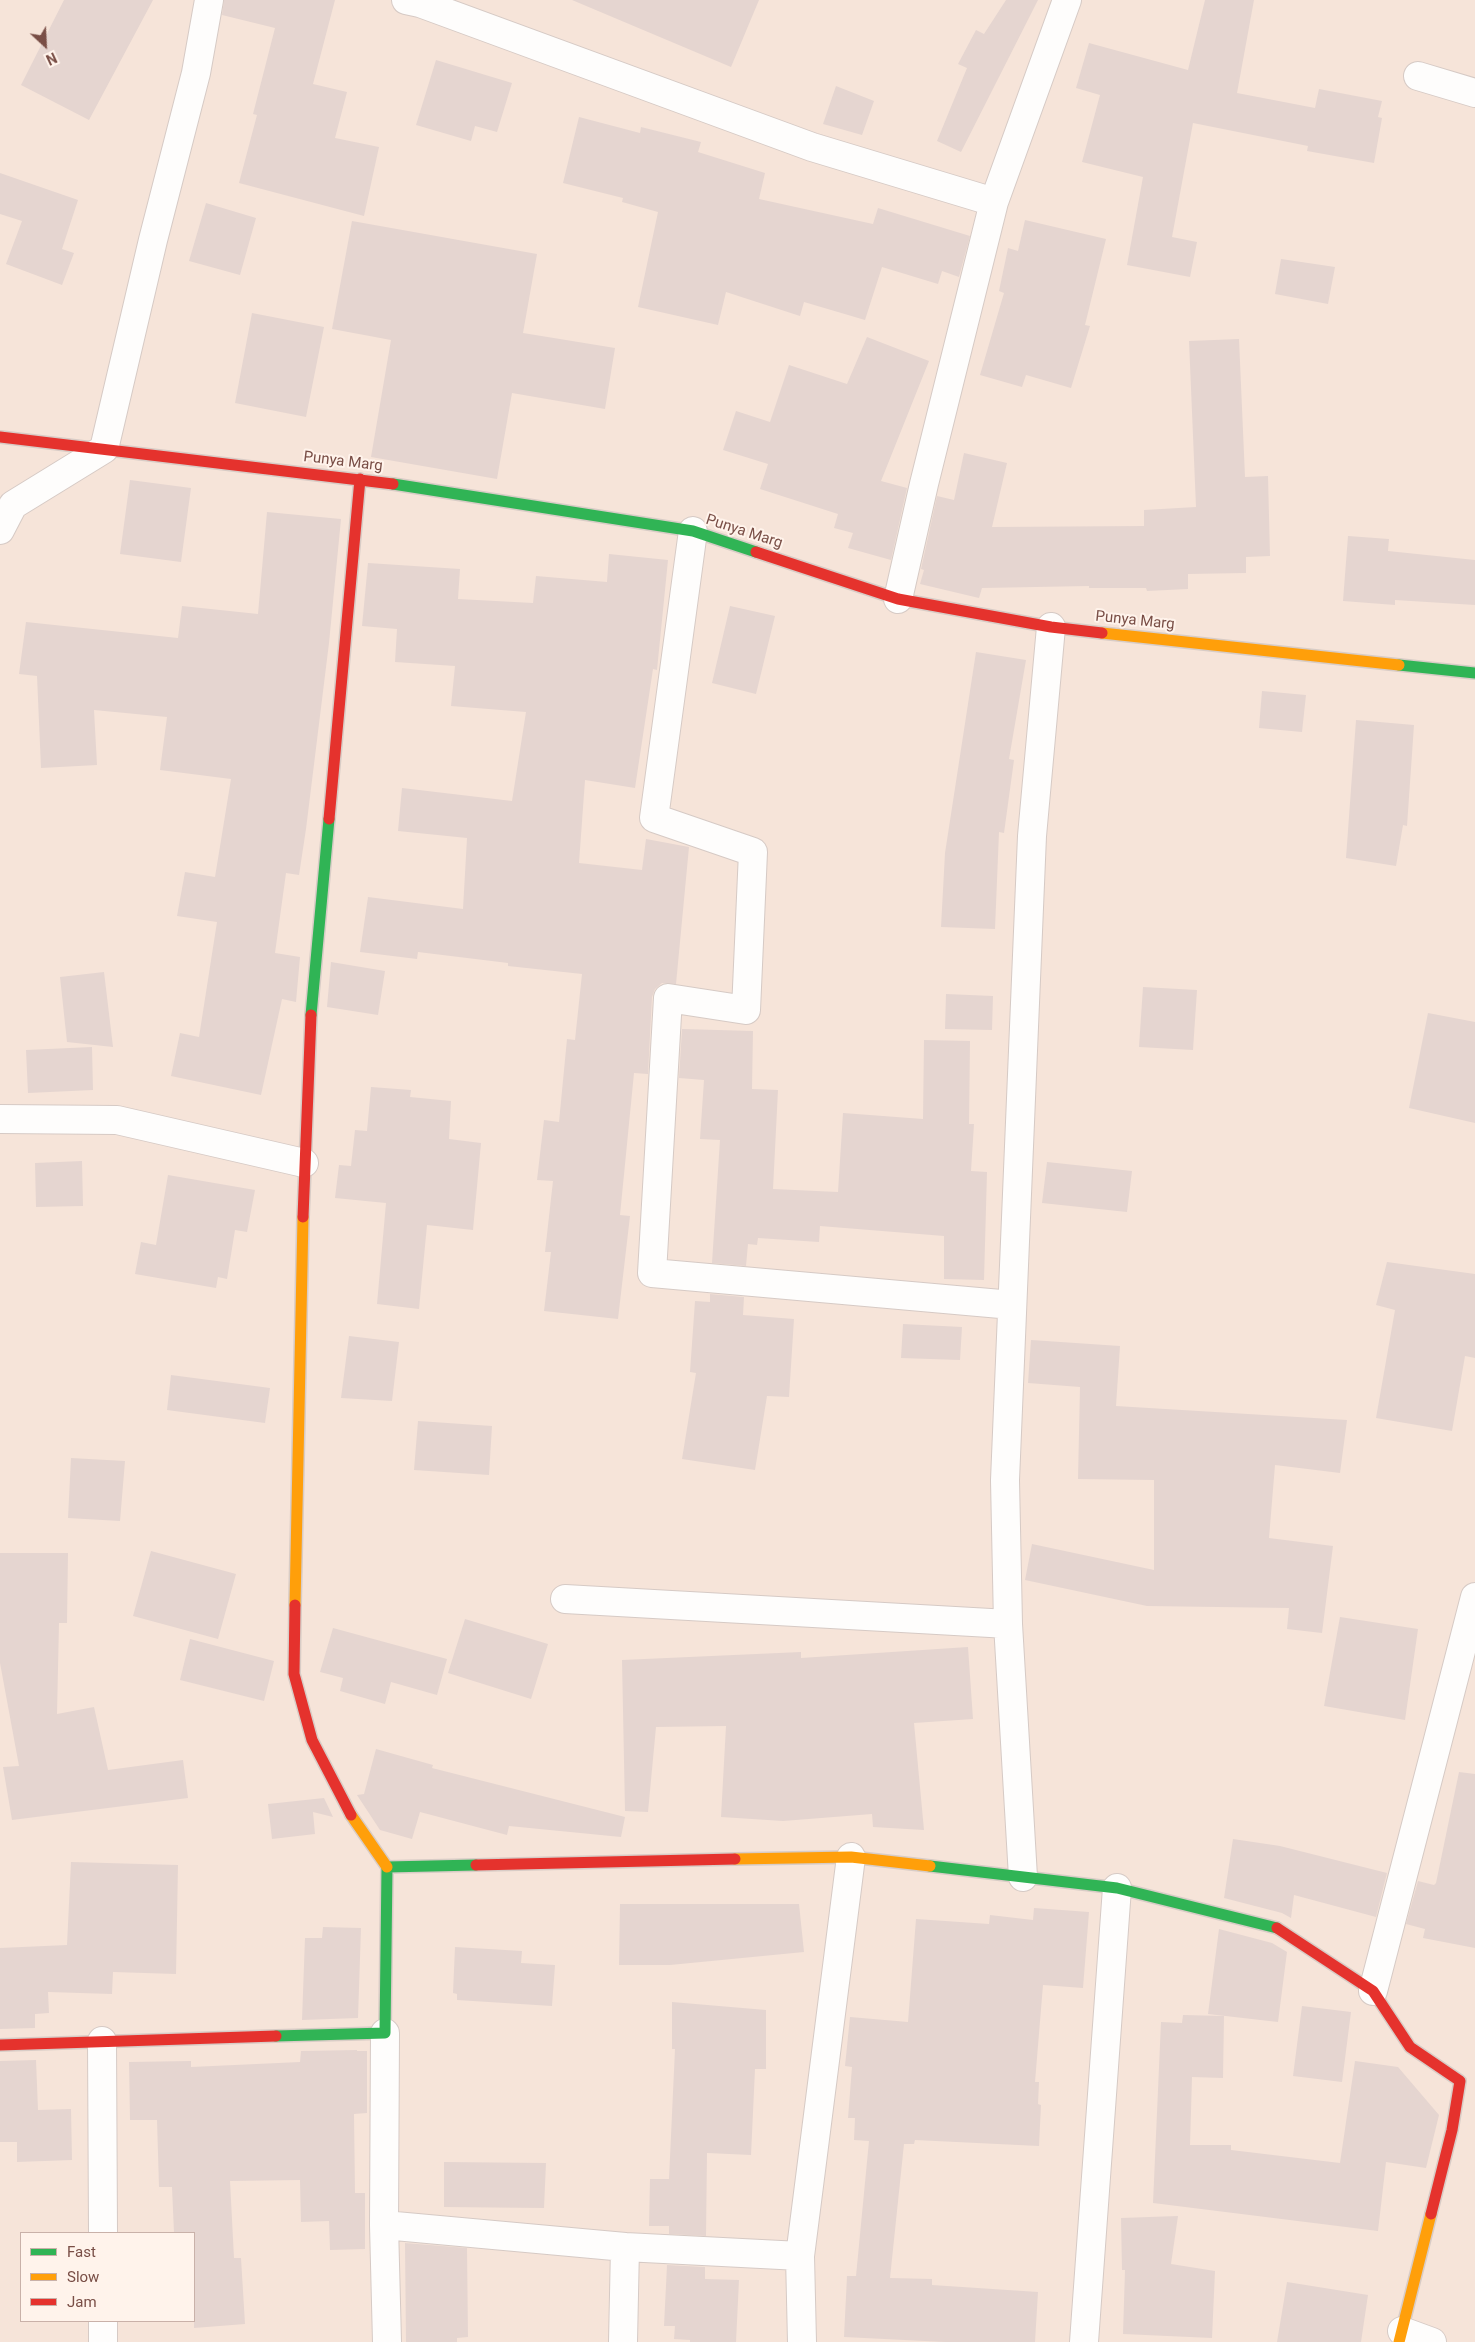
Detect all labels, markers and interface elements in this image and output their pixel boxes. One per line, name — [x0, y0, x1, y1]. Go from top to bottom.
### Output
north arrow — [20, 20, 70, 70]
text: N — [43, 49, 59, 68]
street label: Punya Marg — [302, 448, 384, 476]
street label: Punya Marg — [703, 511, 785, 553]
street label: Punya Marg — [1095, 608, 1175, 634]
legend — [20, 2232, 195, 2322]
text: Fast — [67, 2243, 96, 2261]
text: Slow — [67, 2268, 99, 2286]
text: Jam — [67, 2293, 97, 2311]

